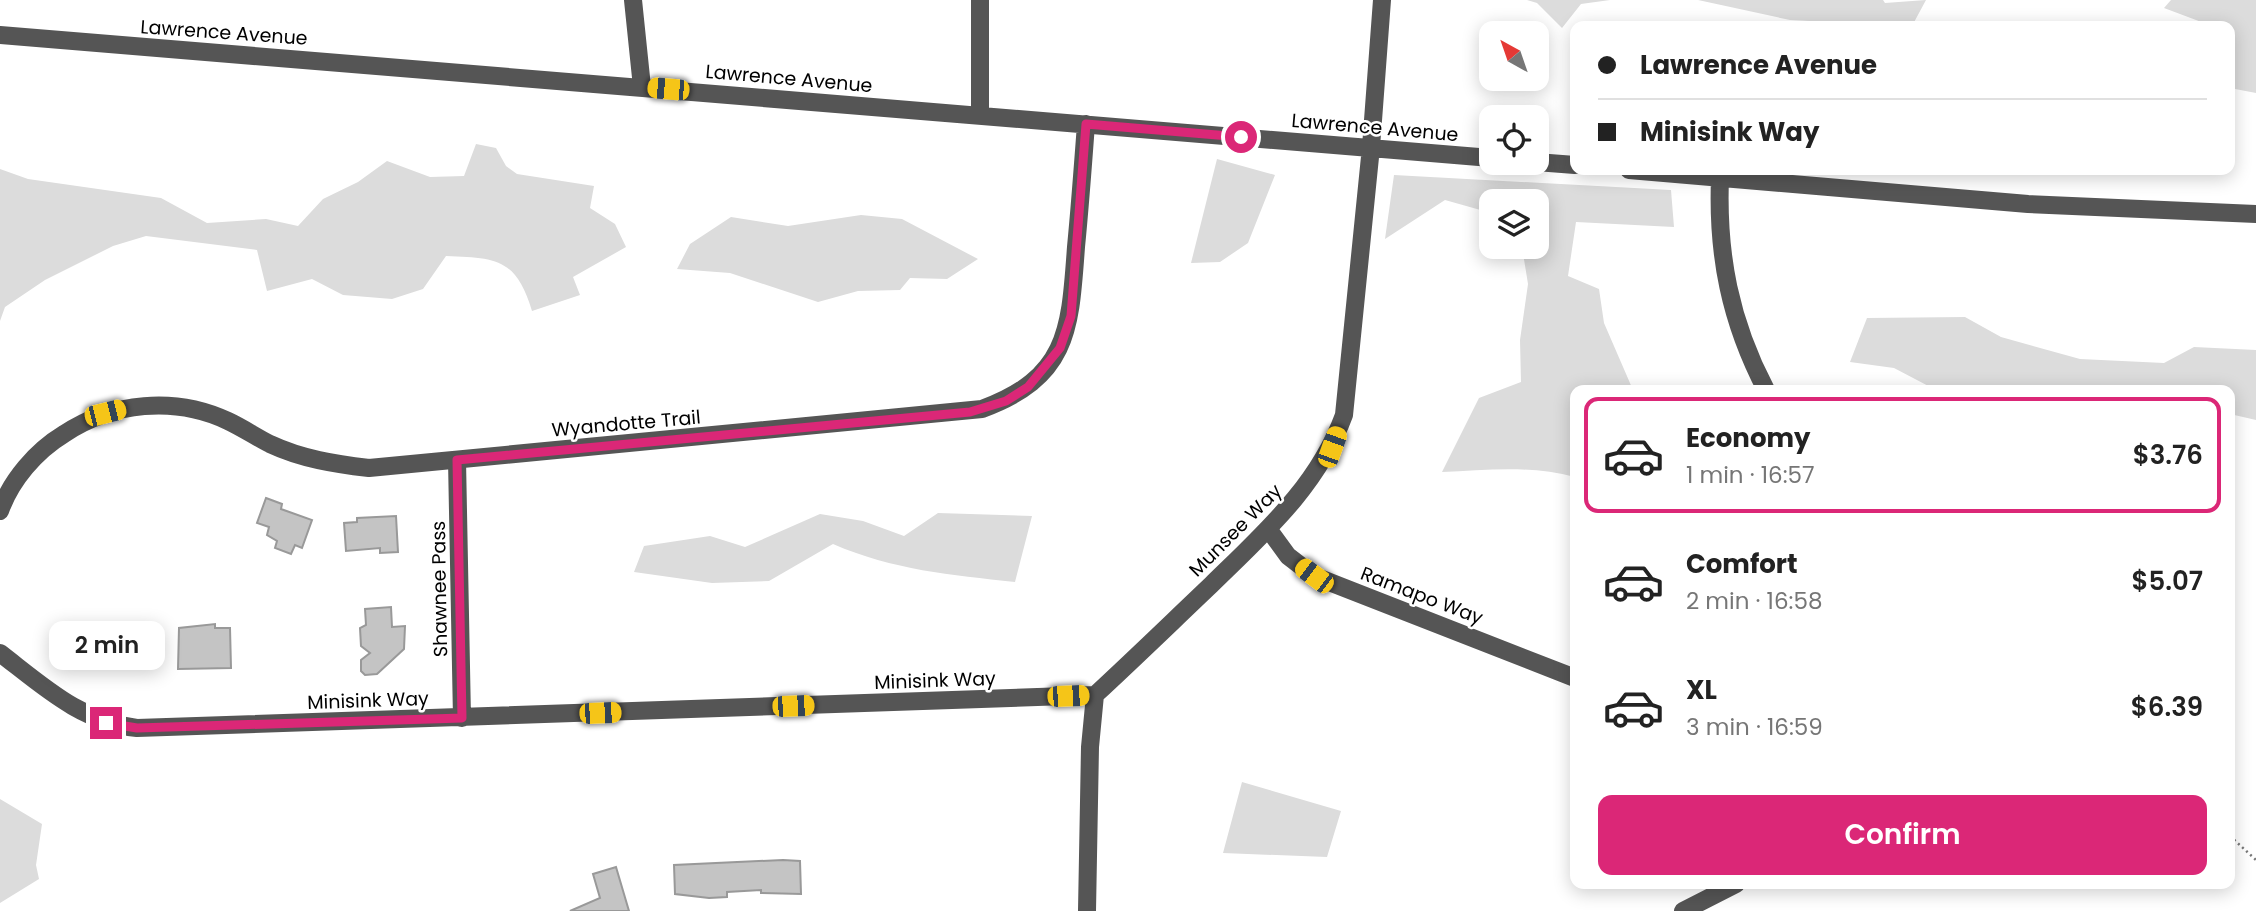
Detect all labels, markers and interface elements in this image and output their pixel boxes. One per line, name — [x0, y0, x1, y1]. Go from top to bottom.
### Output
street label: Lawrence Avenue — [140, 13, 308, 52]
north arrow — [1479, 21, 1549, 91]
map controls — [1479, 21, 1549, 259]
text: Lawrence Avenue — [1640, 47, 1877, 83]
street label: Lawrence Avenue — [704, 58, 874, 99]
car — [647, 77, 690, 101]
button: locate — [1479, 105, 1549, 175]
street label: Lawrence Avenue — [1290, 107, 1460, 148]
text: Minisink Way — [1640, 114, 1819, 150]
route start — [1225, 121, 1257, 153]
button: layers — [1479, 189, 1549, 259]
car — [83, 398, 128, 428]
street label: Wyandotte Trail — [550, 404, 702, 443]
text: Economy — [1686, 420, 1810, 456]
car — [1315, 424, 1350, 470]
icon: car — [1602, 424, 1665, 487]
text: $3.76 — [2133, 437, 2203, 473]
text: 1 min · 16:57 — [1686, 459, 1815, 491]
street label: Munsee Way — [1183, 478, 1288, 583]
street label: Shawnee Pass — [425, 521, 454, 657]
text: Comfort — [1686, 546, 1798, 582]
icon: car — [1602, 550, 1665, 613]
car — [1291, 555, 1338, 597]
street label: Ramapo Way — [1357, 560, 1487, 631]
text: $5.07 — [2131, 563, 2203, 599]
text: 2 min · 16:58 — [1686, 585, 1822, 617]
callout: 2 min — [48, 622, 164, 670]
text: 2 min — [75, 629, 139, 661]
street label: Minisink Way — [874, 665, 997, 696]
text: XL — [1686, 672, 1717, 708]
icon: car — [1602, 676, 1665, 739]
street label: Minisink Way — [307, 685, 430, 716]
car — [1047, 685, 1090, 707]
text: $6.39 — [2131, 689, 2203, 725]
car — [772, 695, 815, 717]
car — [579, 702, 622, 724]
route end — [90, 707, 122, 739]
text: 3 min · 16:59 — [1686, 711, 1823, 743]
button: Confirm — [1598, 795, 2207, 875]

